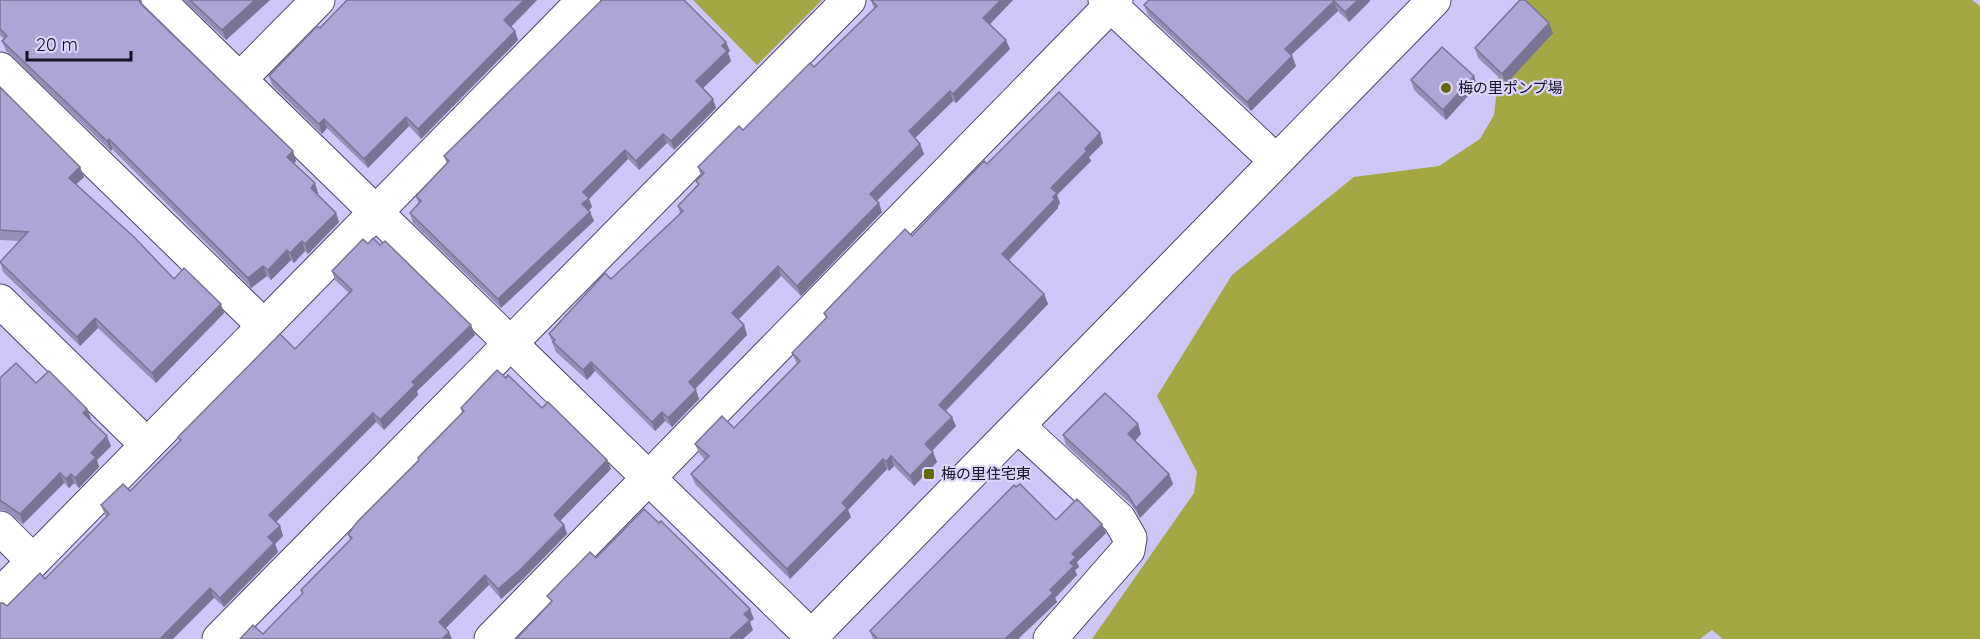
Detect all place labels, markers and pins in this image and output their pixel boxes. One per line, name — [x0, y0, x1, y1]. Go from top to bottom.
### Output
place label: 梅の里ポンプ場 — [1458, 78, 1563, 97]
marker: 梅の里ポンプ場 — [1439, 81, 1453, 95]
place label: 梅の里住宅東 — [941, 464, 1031, 483]
marker: 梅の里住宅東 — [922, 467, 936, 481]

